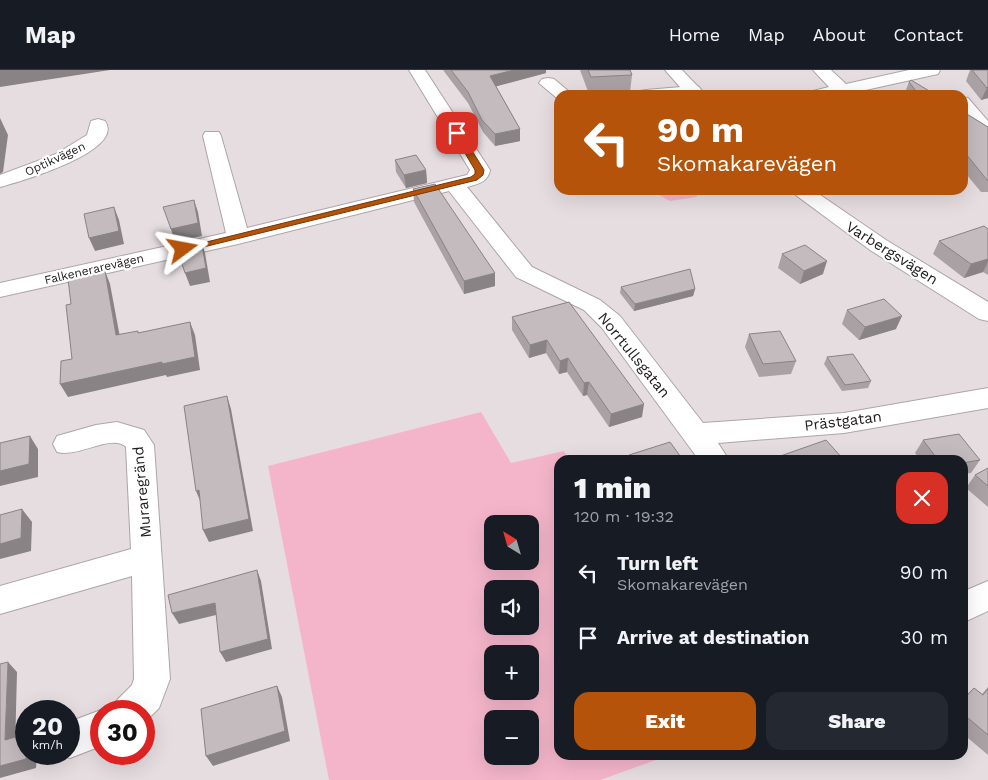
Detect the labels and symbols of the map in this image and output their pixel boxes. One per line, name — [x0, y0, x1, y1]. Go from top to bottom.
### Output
pin — [436, 112, 478, 154]
street label: Optikvägen — [23, 139, 87, 179]
street label: Varbergsvägen — [843, 218, 941, 288]
position arrow — [156, 222, 208, 274]
street label: Falkenerarevägen — [43, 251, 145, 287]
street label: Norrtullsgatan — [594, 309, 674, 401]
street label: Prästgatan — [803, 407, 883, 435]
street label: Muraregränd — [129, 445, 155, 539]
north arrow — [484, 515, 539, 570]
speed limit sign: 30 — [90, 700, 155, 765]

